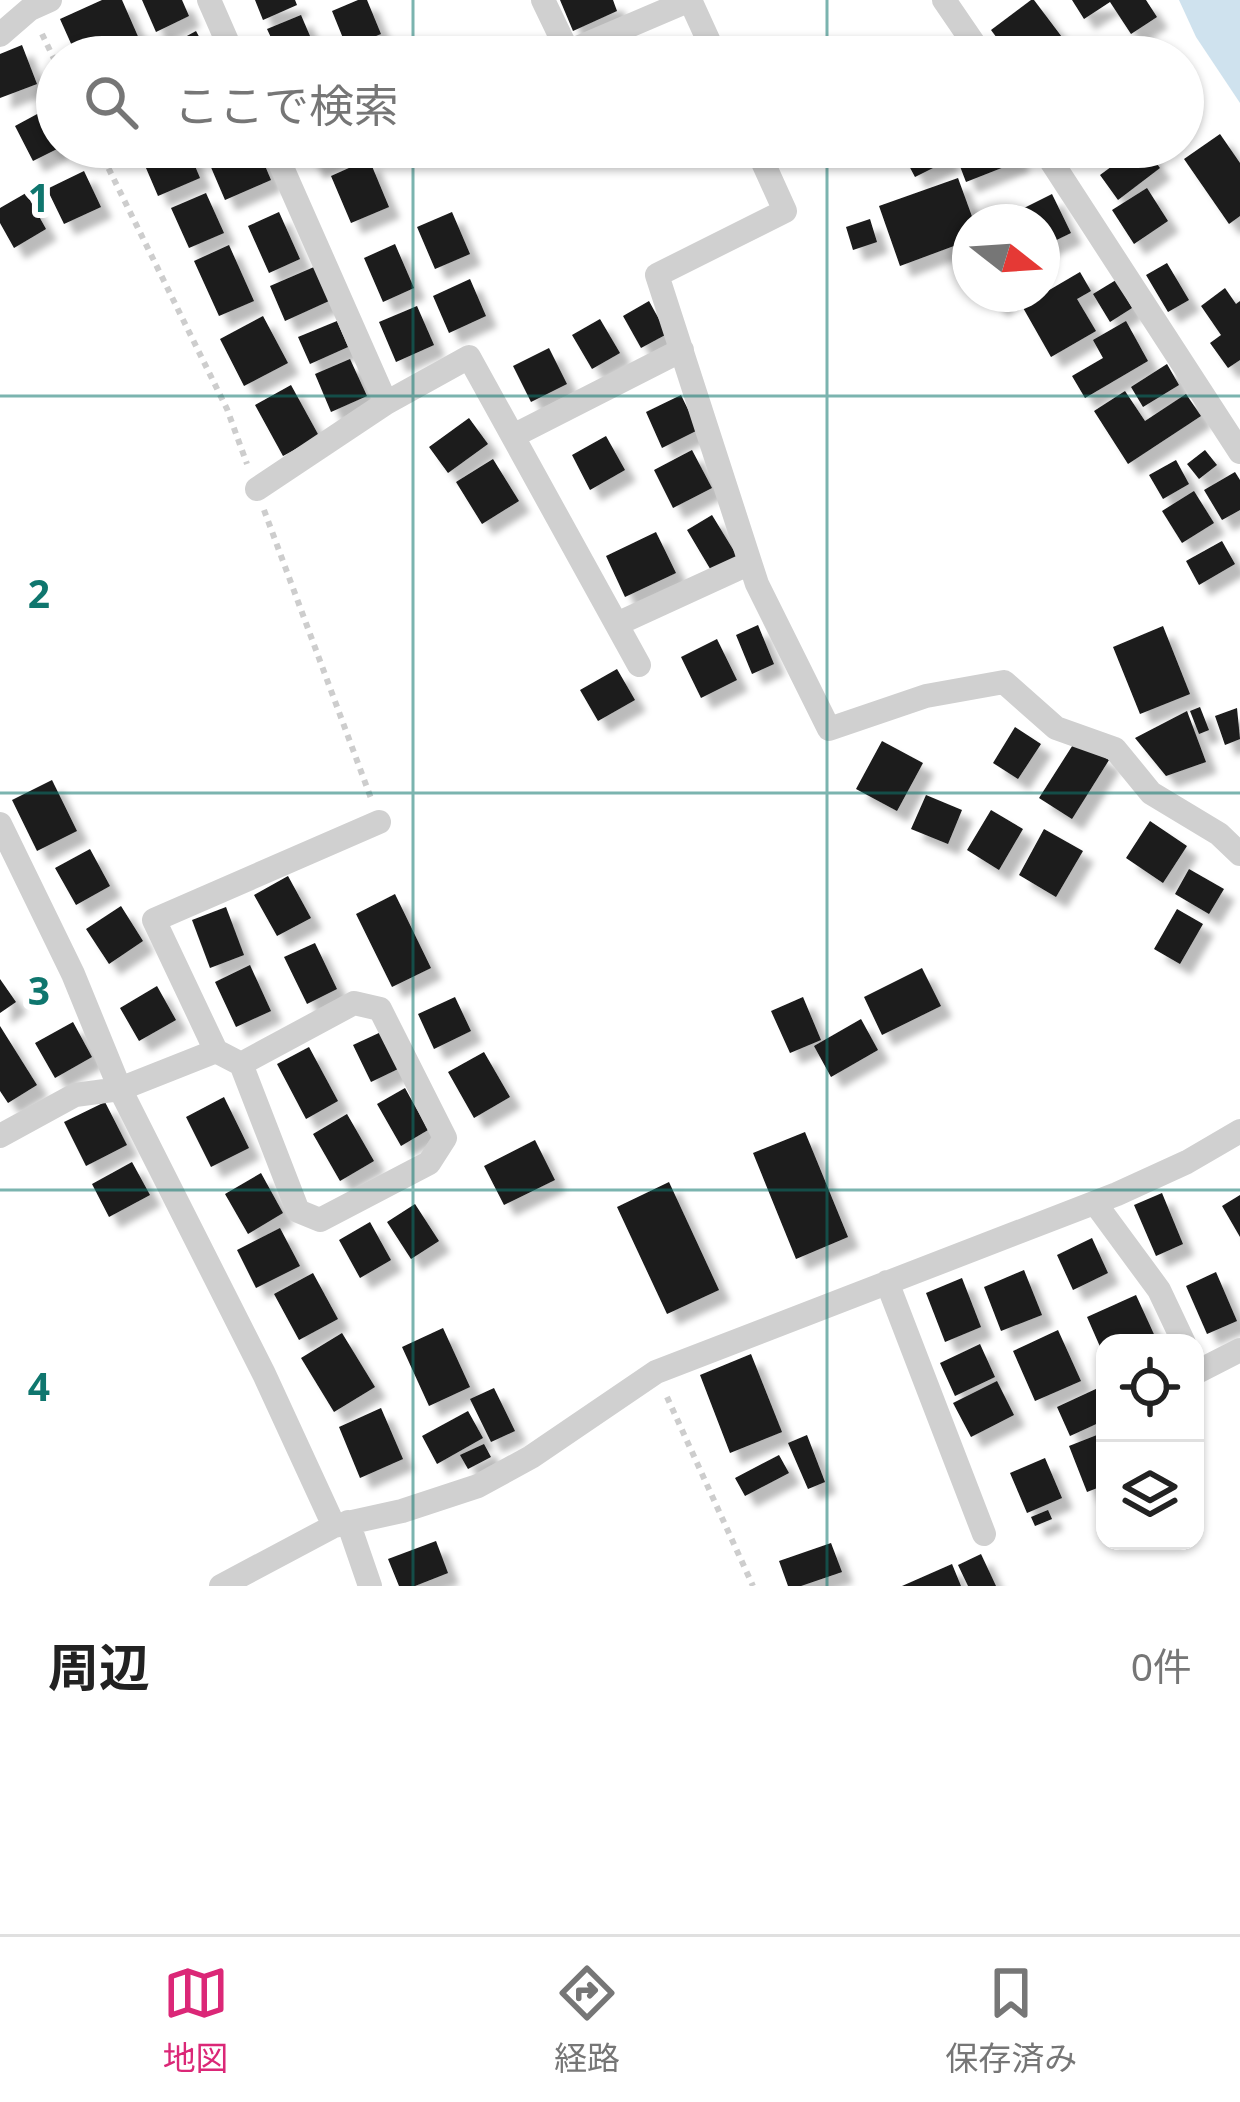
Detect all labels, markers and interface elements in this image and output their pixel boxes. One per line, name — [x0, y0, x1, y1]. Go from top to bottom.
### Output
search box — [36, 36, 1204, 168]
icon: search — [78, 69, 144, 135]
text: ここで検索 — [174, 74, 399, 135]
text: 1 — [28, 170, 50, 223]
north arrow — [952, 204, 1060, 312]
text: 2 — [28, 566, 50, 619]
text: 3 — [28, 963, 50, 1016]
map controls — [1096, 1334, 1204, 1550]
button: locate — [1096, 1334, 1204, 1442]
text: 4 — [28, 1359, 50, 1412]
button: layers — [1096, 1442, 1204, 1550]
text: 周辺 — [48, 1631, 150, 1701]
text: 0件 — [1131, 1639, 1192, 1692]
tab: 地図 — [163, 1960, 229, 2080]
tab: 経路 — [554, 1960, 620, 2080]
tab: 保存済み — [945, 1960, 1077, 2080]

